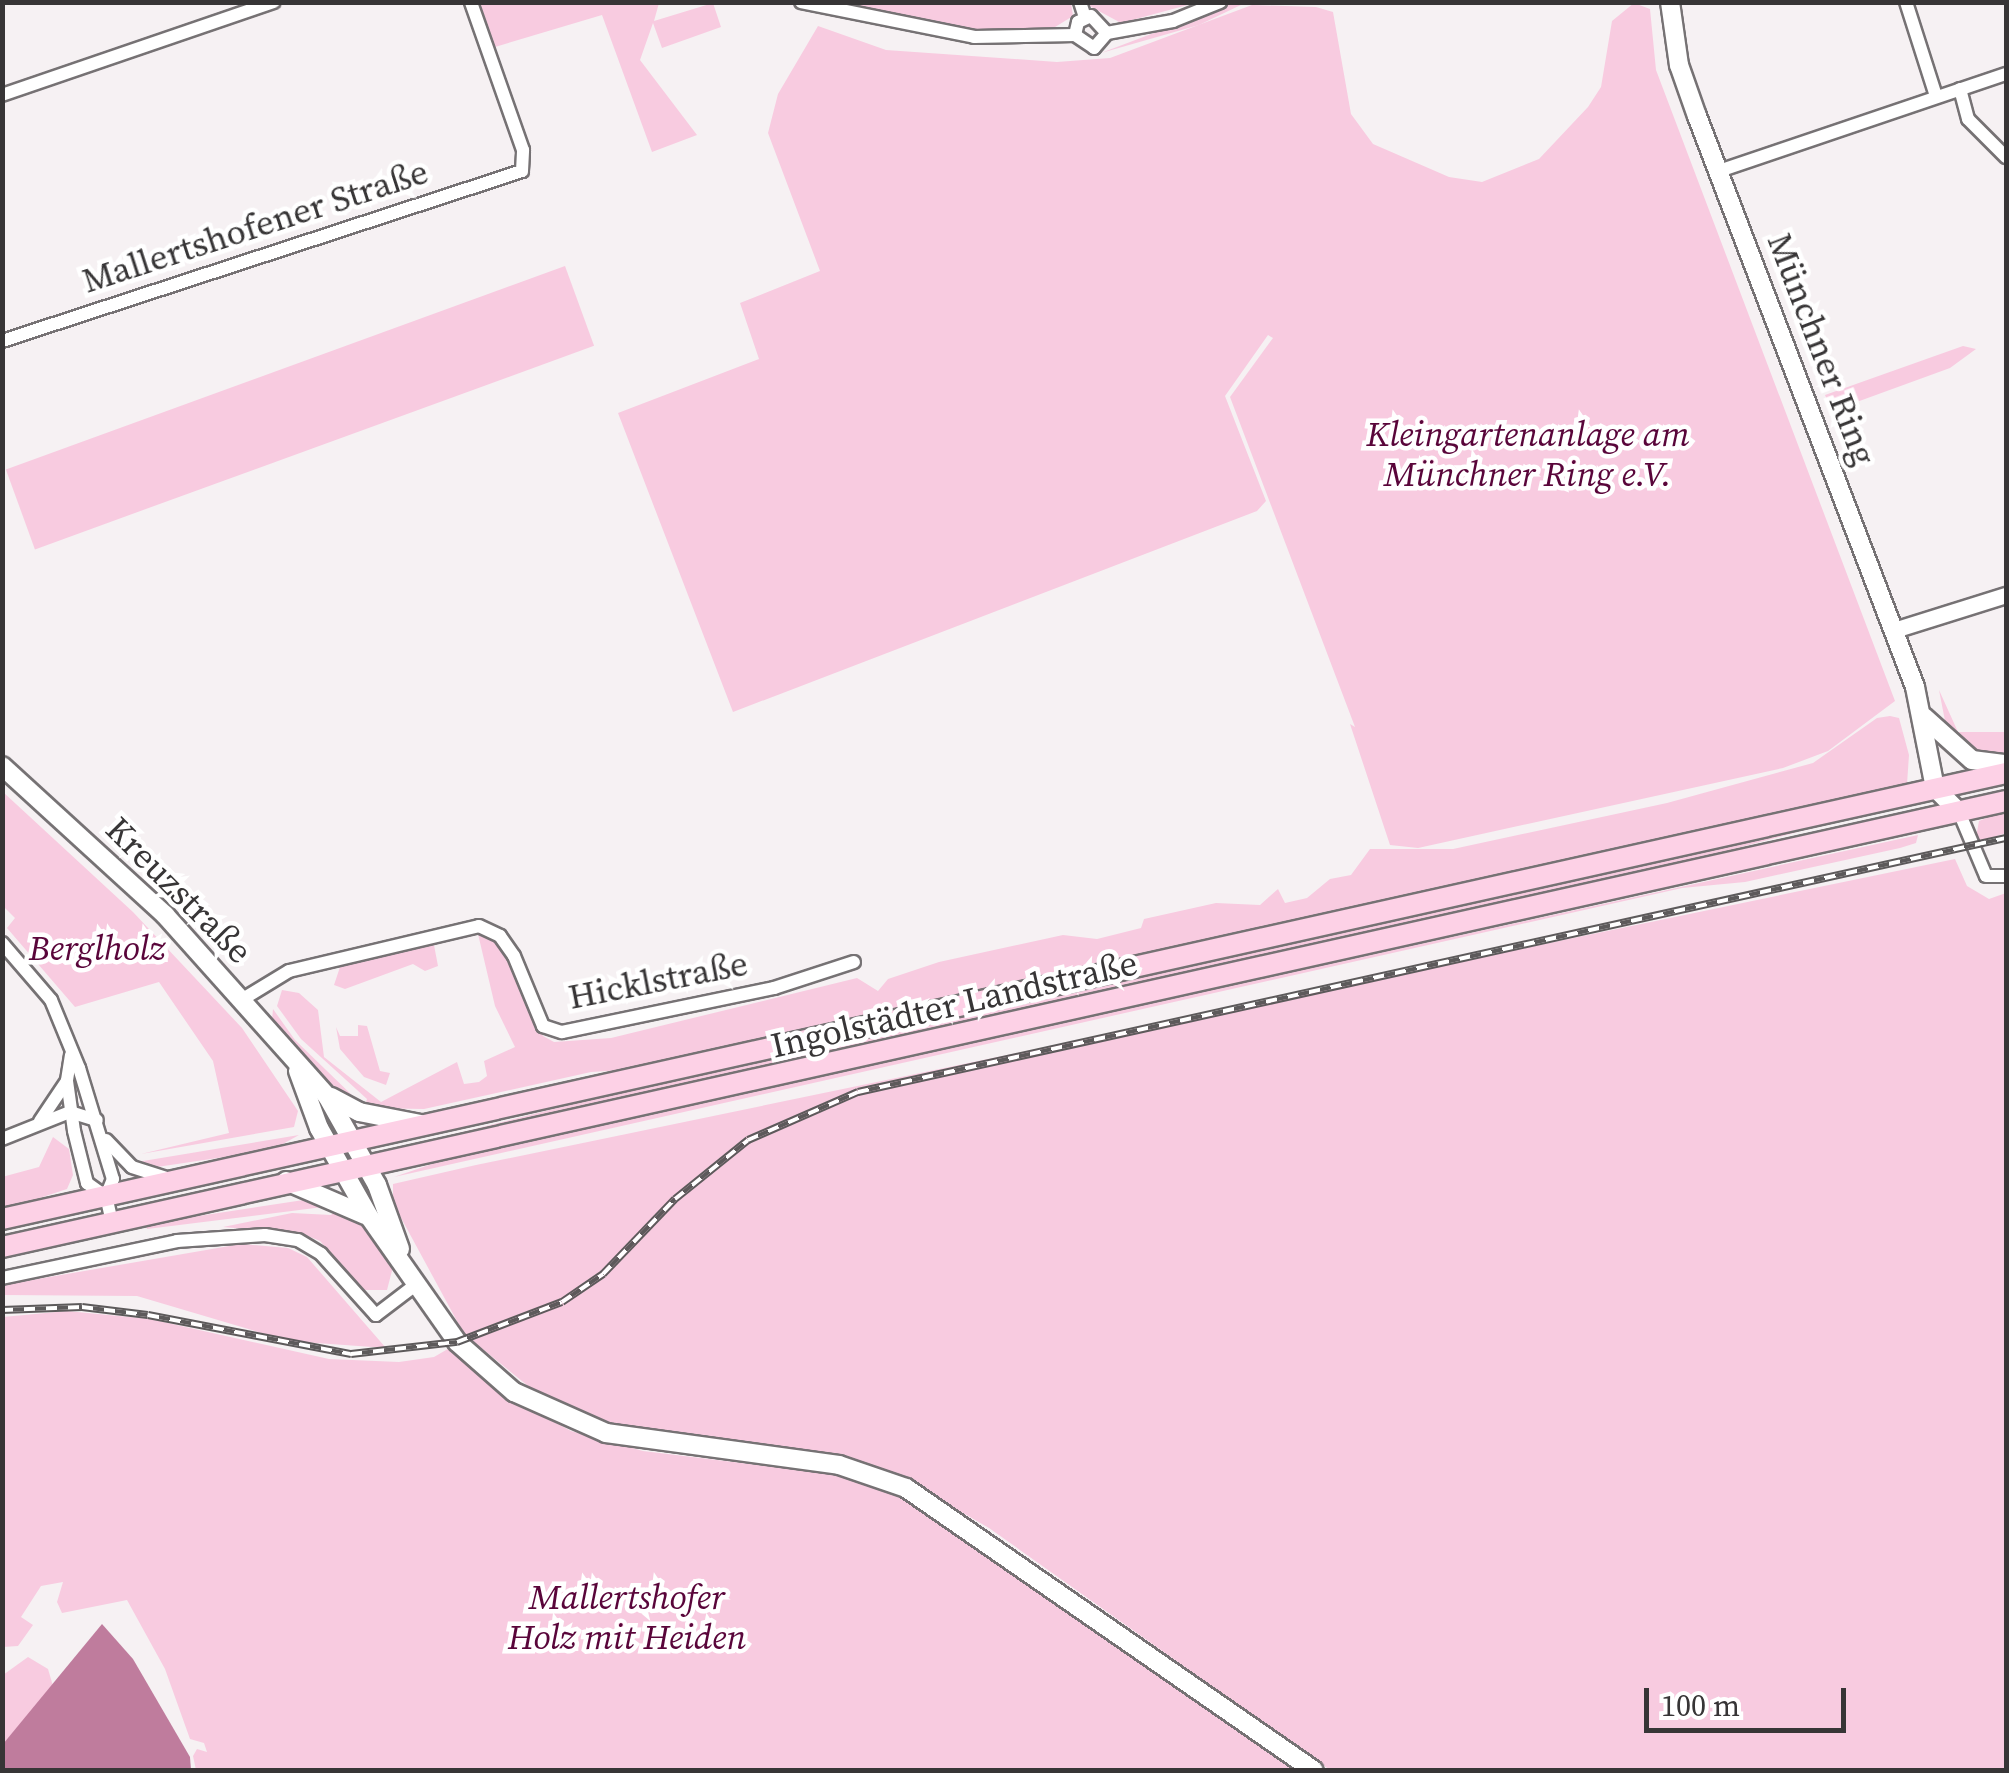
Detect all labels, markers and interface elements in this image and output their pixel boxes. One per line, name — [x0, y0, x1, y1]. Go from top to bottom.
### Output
street label: Mallertshofener Straße — [77, 150, 433, 302]
street label: Münchner Ring — [1759, 227, 1885, 471]
park label: Kleingartenanlage am Münchner Ring e.V. — [1366, 413, 1690, 495]
street label: Kreuzstraße — [97, 808, 261, 972]
park label: Berglholz — [29, 927, 165, 969]
street label: Ingolstädter Landstraße — [767, 941, 1141, 1067]
street label: Hicklstraße — [565, 942, 751, 1018]
park label: Mallertshofer Holz mit Heiden — [508, 1576, 746, 1658]
scale bar — [1649, 1668, 1852, 1730]
text: 100 m — [1661, 1685, 1740, 1726]

